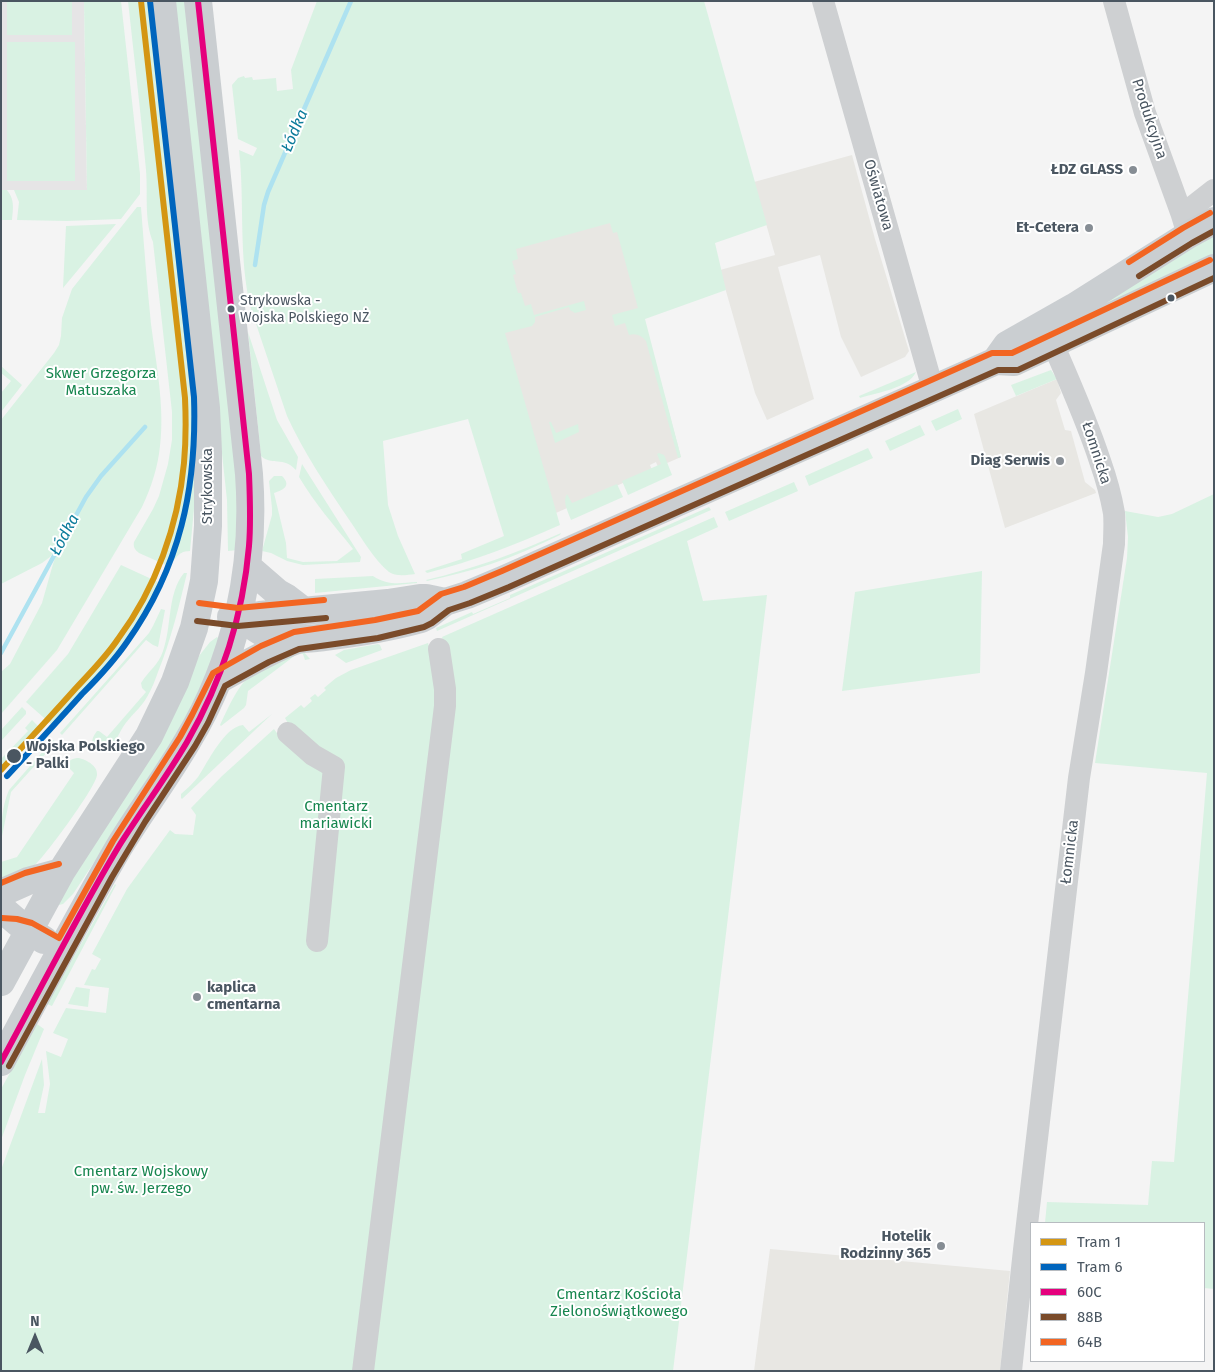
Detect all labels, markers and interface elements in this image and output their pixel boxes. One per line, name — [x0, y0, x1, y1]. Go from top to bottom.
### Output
street label: Produkcyjna — [1128, 77, 1170, 161]
water label: Łódka — [278, 107, 312, 155]
street label: Oświatowa — [859, 157, 897, 233]
place label: ŁDZ GLASS — [1050, 161, 1123, 179]
marker: ŁDZ GLASS — [1127, 164, 1139, 176]
place label: Et-Cetera — [1016, 219, 1079, 237]
marker: Et-Cetera — [1083, 222, 1095, 234]
place label: Strykowska - Wojska Polskiego NŻ — [240, 293, 369, 326]
unlabelled marker — [1166, 293, 1176, 303]
marker: Strykowska - Wojska Polskiego NŻ — [226, 304, 236, 314]
park label: Skwer Grzegorza Matuszaka — [46, 365, 156, 400]
street label: Łomnicka — [1077, 419, 1115, 487]
street label: Strykowska — [199, 448, 217, 524]
place label: Diag Serwis — [971, 452, 1050, 470]
marker: Diag Serwis — [1054, 455, 1066, 467]
water label: Łódka — [46, 511, 84, 559]
place label: Wojska Polskiego - Palki — [26, 738, 145, 773]
marker: Wojska Polskiego - Palki — [5, 747, 23, 765]
park label: Cmentarz mariawicki — [299, 798, 373, 833]
street label: Łomnicka — [1057, 819, 1083, 885]
place label: kaplica cmentarna — [207, 979, 281, 1014]
marker: kaplica cmentarna — [191, 991, 203, 1003]
park label: Cmentarz Wojskowy pw. św. Jerzego — [74, 1163, 208, 1198]
legend — [1030, 1222, 1205, 1362]
place label: Hotelik Rodzinny 365 — [840, 1228, 931, 1263]
text: Tram 1 — [1077, 1233, 1121, 1251]
marker: Hotelik Rodzinny 365 — [935, 1240, 947, 1252]
text: Tram 6 — [1077, 1258, 1123, 1276]
text: 60C — [1077, 1283, 1102, 1301]
park label: Cmentarz Kościoła Zielonoświątkowego — [550, 1286, 688, 1321]
text: 88B — [1077, 1308, 1103, 1326]
north arrow — [10, 1312, 60, 1362]
text: N — [30, 1313, 40, 1330]
text: 64B — [1077, 1333, 1102, 1351]

